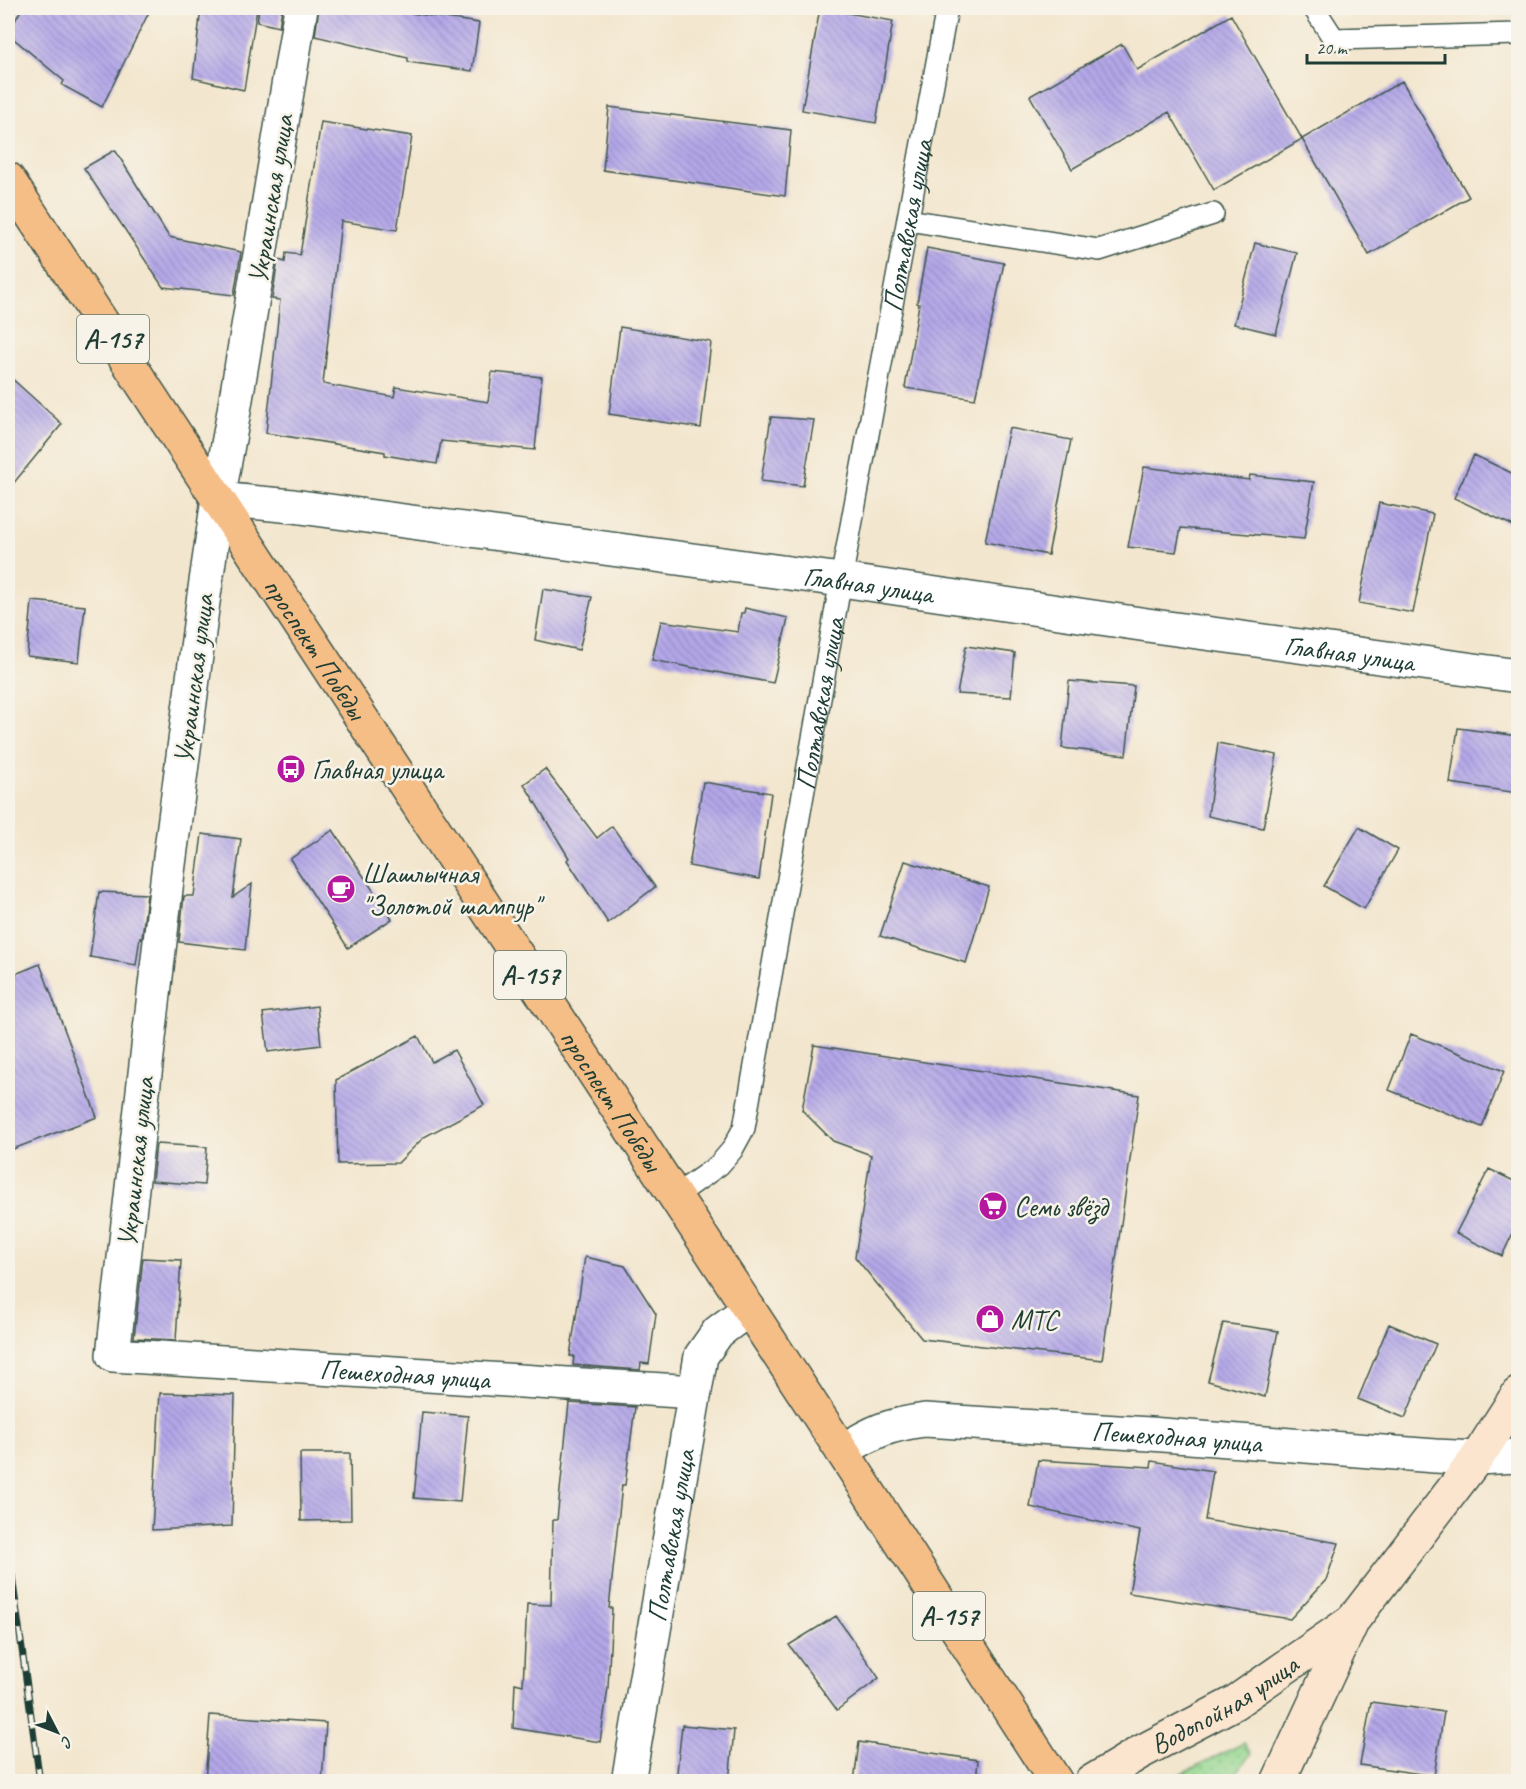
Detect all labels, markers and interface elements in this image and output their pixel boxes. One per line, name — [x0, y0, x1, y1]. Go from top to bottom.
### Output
scale bar — [1307, 27, 1445, 65]
text: 20 m — [1316, 37, 1349, 59]
street label: Украинская улица — [240, 110, 301, 286]
street label: Полтавская улица — [874, 135, 941, 314]
road number: А-157 — [77, 315, 149, 363]
street label: Главная улица — [801, 558, 938, 612]
street label: проспект Победы — [256, 571, 376, 728]
street label: Украинская улица — [166, 591, 221, 766]
street label: Полтавская улица — [787, 613, 852, 792]
street label: Главная улица — [1282, 627, 1419, 680]
place label: Главная улица — [312, 752, 445, 787]
bus stop icon: Главная улица — [275, 753, 307, 785]
place label: Шашлычная "Золотой шампур" — [362, 856, 545, 923]
cafe icon: Шашлычная "Золотой шампур" — [325, 873, 357, 905]
road number: А-157 — [494, 951, 566, 999]
street label: проспект Победы — [552, 1022, 672, 1180]
street label: Украинская улица — [109, 1074, 162, 1249]
place label: Семь звёзд — [1014, 1189, 1111, 1225]
supermarket icon: Семь звёзд — [977, 1190, 1009, 1222]
place label: МТС — [1011, 1302, 1061, 1337]
shop icon: МТС — [974, 1303, 1006, 1335]
street label: Пешеходная улица — [319, 1351, 493, 1397]
street label: Пешеходная улица — [1091, 1413, 1265, 1461]
street label: Полтавская улица — [639, 1445, 703, 1624]
road number: А-157 — [913, 1592, 985, 1640]
street label: Водопойная улица — [1144, 1646, 1306, 1762]
north arrow — [27, 1702, 87, 1762]
text: С — [56, 1732, 77, 1753]

